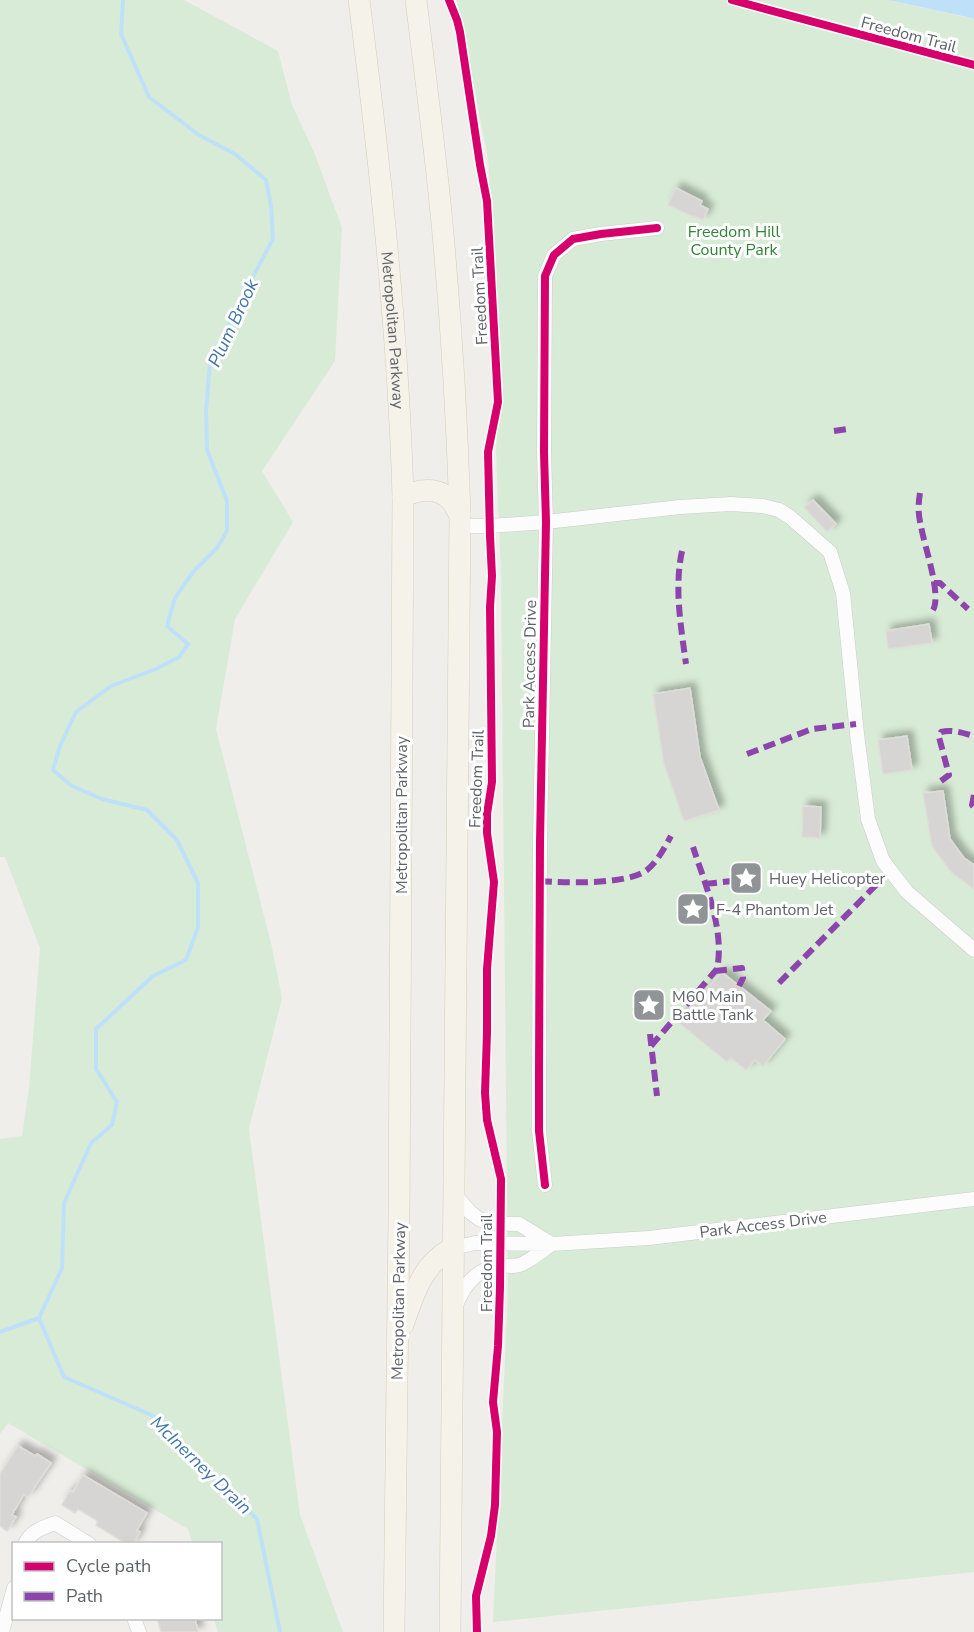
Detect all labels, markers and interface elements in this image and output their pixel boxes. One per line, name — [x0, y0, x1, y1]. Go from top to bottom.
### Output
street label: Freedom Trail — [858, 12, 959, 58]
park label: Freedom Hill County Park — [688, 221, 781, 261]
street label: Freedom Trail — [466, 246, 494, 346]
street label: Metropolitan Parkway — [375, 250, 409, 410]
water label: Plum Brook — [202, 274, 264, 371]
street label: Park Access Drive — [518, 600, 542, 728]
street label: Freedom Trail — [464, 729, 490, 829]
street label: Metropolitan Parkway — [391, 735, 413, 894]
place icon: Huey Helicopter — [728, 860, 764, 896]
place label: Huey Helicopter — [769, 868, 885, 890]
place icon: F-4 Phantom Jet — [675, 891, 711, 927]
place label: F-4 Phantom Jet — [716, 899, 834, 921]
place label: M60 Main Battle Tank — [672, 986, 755, 1026]
place icon: M60 Main Battle Tank — [631, 987, 667, 1023]
street label: Park Access Drive — [698, 1206, 828, 1244]
street label: Freedom Trail — [476, 1214, 498, 1312]
street label: Metropolitan Parkway — [387, 1221, 411, 1380]
water label: McInerney Drain — [145, 1411, 257, 1519]
legend — [12, 1542, 222, 1620]
text: Cycle path — [66, 1554, 151, 1578]
text: Path — [66, 1584, 103, 1608]

